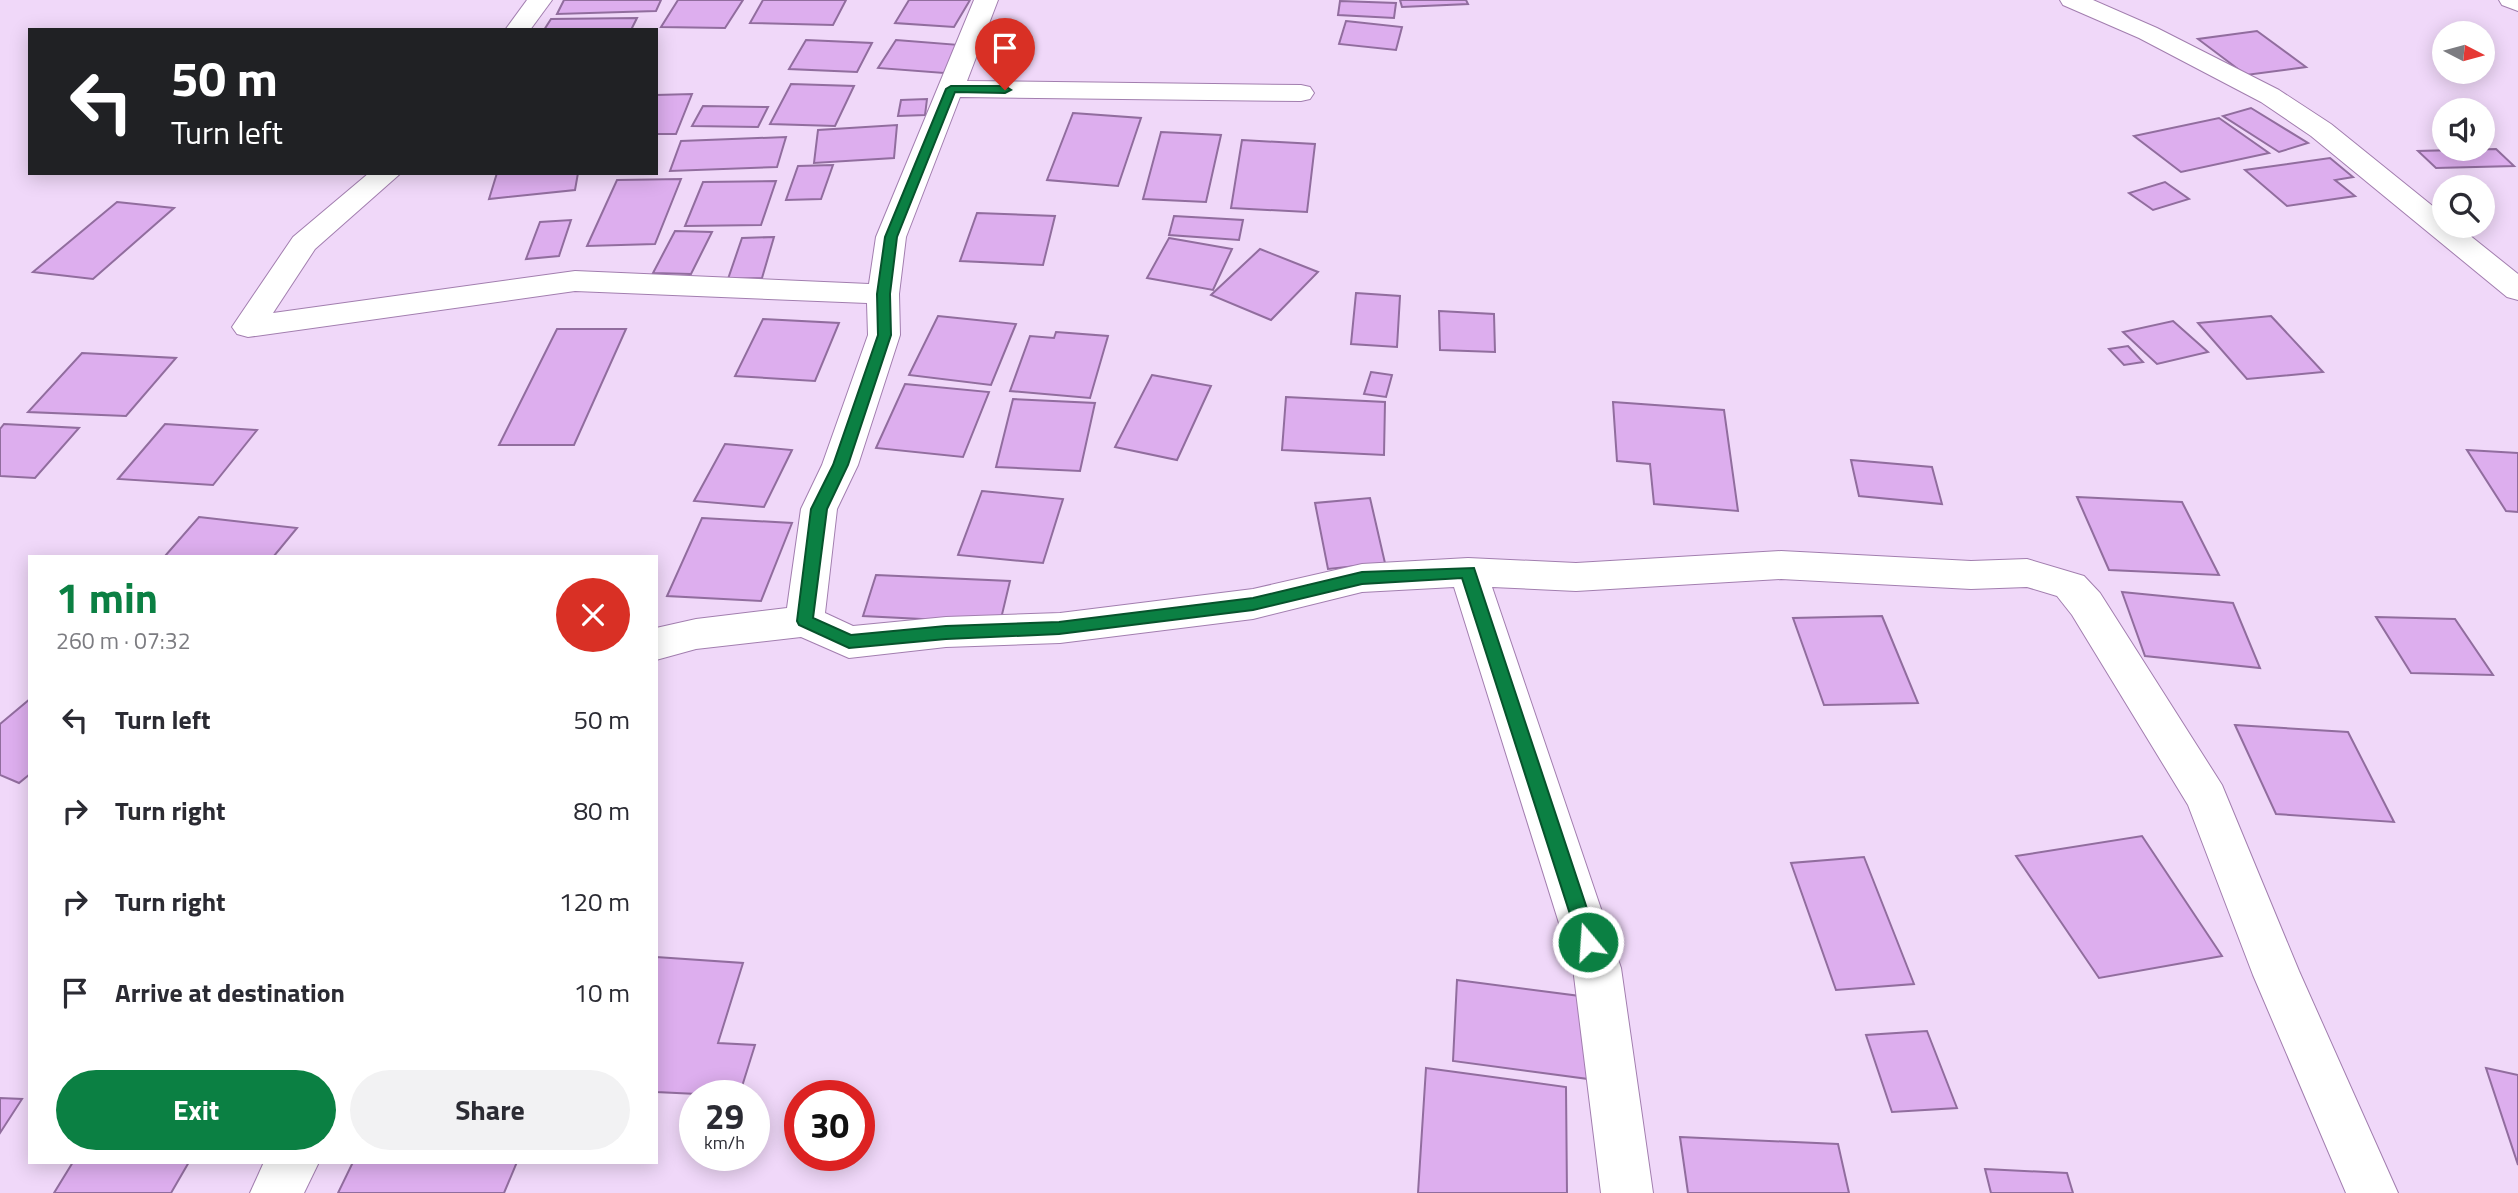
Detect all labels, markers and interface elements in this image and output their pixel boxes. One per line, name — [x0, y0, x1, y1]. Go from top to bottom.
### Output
pin — [975, 18, 1035, 90]
north arrow — [2432, 21, 2496, 84]
map controls — [2432, 21, 2495, 238]
icon: arrive — [986, 29, 1024, 67]
text: 50 m — [171, 40, 278, 115]
icon: left — [56, 56, 147, 147]
button: sound — [2432, 98, 2495, 161]
text: Turn left — [171, 108, 283, 156]
button: search — [2432, 175, 2495, 238]
text: 1 min — [56, 565, 158, 629]
button: close — [556, 578, 630, 652]
text: 260 m · 07:32 — [56, 623, 191, 658]
text: Turn left — [115, 700, 210, 739]
text: 50 m — [573, 700, 630, 739]
icon: left — [56, 701, 94, 739]
text: Turn right — [115, 791, 226, 830]
text: 80 m — [573, 791, 630, 830]
icon: right — [56, 792, 94, 830]
text: Turn right — [115, 882, 226, 921]
text: 120 m — [559, 882, 630, 921]
icon: right — [56, 883, 94, 921]
position arrow — [1551, 905, 1625, 979]
text: Arrive at destination — [115, 973, 345, 1012]
text: 10 m — [573, 973, 630, 1012]
icon: arrive — [56, 974, 94, 1012]
button: Exit — [56, 1070, 336, 1150]
button: Share — [350, 1070, 630, 1150]
speed limit sign: 30 — [784, 1080, 875, 1171]
text: 29 — [705, 1089, 744, 1143]
text: km/h — [704, 1129, 745, 1156]

